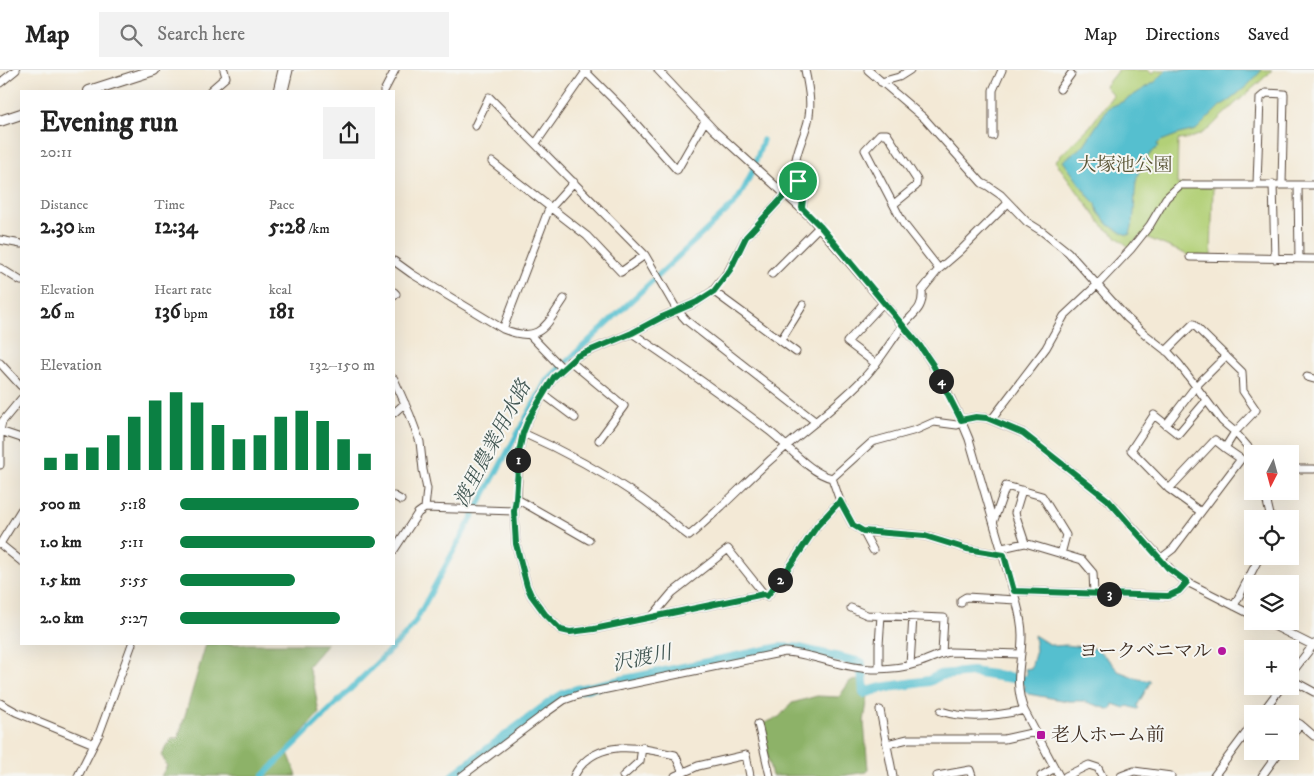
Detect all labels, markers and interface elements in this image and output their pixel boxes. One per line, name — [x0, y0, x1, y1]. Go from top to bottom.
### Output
search box — [99, 12, 449, 57]
text: Map — [25, 20, 69, 50]
icon: search — [117, 21, 145, 49]
text: Search here — [157, 23, 245, 46]
text: Map — [1084, 24, 1117, 46]
text: Directions — [1145, 24, 1220, 46]
text: Saved — [1248, 24, 1289, 46]
text: Evening run — [40, 105, 178, 140]
button: share — [323, 107, 375, 159]
text: 20:11 — [40, 142, 72, 162]
park label: 大塚池公園 — [1077, 154, 1173, 177]
pin — [777, 160, 819, 202]
icon: arrive — [784, 167, 812, 195]
text: Distance — [40, 196, 88, 214]
text: Time — [154, 196, 185, 214]
text: Pace — [269, 196, 295, 214]
text: 2.30 — [40, 214, 75, 240]
text: 12:34 — [154, 214, 198, 240]
text: 5:28 — [269, 214, 305, 240]
text: km — [75, 220, 95, 238]
text: /km — [305, 220, 330, 238]
text: Elevation — [40, 281, 94, 299]
text: Heart rate — [154, 281, 212, 299]
text: kcal — [269, 281, 292, 299]
text: 26 — [40, 299, 61, 325]
text: 136 — [154, 299, 181, 325]
text: 181 — [269, 299, 295, 325]
text: m — [61, 305, 75, 323]
text: bpm — [181, 305, 208, 323]
text: Elevation — [40, 355, 102, 375]
text: 132–150 m — [309, 355, 375, 375]
pin: 4 — [928, 368, 954, 394]
text: 4 — [937, 372, 946, 390]
water label: 渡里農業用水路 — [449, 375, 538, 512]
north arrow — [1244, 445, 1299, 500]
map controls — [1244, 445, 1299, 760]
pin: 1 — [506, 448, 530, 472]
text: 1 — [516, 451, 521, 469]
text: 500 m — [40, 494, 81, 514]
text: 5:18 — [120, 494, 146, 514]
button: locate — [1244, 510, 1299, 565]
text: 1.0 km — [40, 532, 82, 552]
text: 5:11 — [120, 532, 144, 552]
pin: 2 — [768, 568, 792, 592]
text: 1.5 km — [40, 570, 81, 590]
text: 5:55 — [120, 570, 148, 590]
text: 2 — [777, 571, 784, 589]
button: layers — [1244, 575, 1299, 630]
pin: 3 — [1096, 582, 1122, 606]
text: 3 — [1107, 585, 1112, 603]
text: 2.0 km — [40, 608, 84, 628]
text: 5:27 — [120, 608, 148, 628]
water label: 沢渡川 — [610, 640, 676, 677]
place label: ヨークベニマル — [1079, 640, 1212, 663]
button: + — [1244, 640, 1299, 695]
marker: ヨークベニマル — [1216, 645, 1228, 657]
button: − — [1244, 705, 1299, 760]
place label: 老人ホーム前 — [1051, 724, 1165, 747]
marker: 老人ホーム前 — [1035, 729, 1047, 741]

